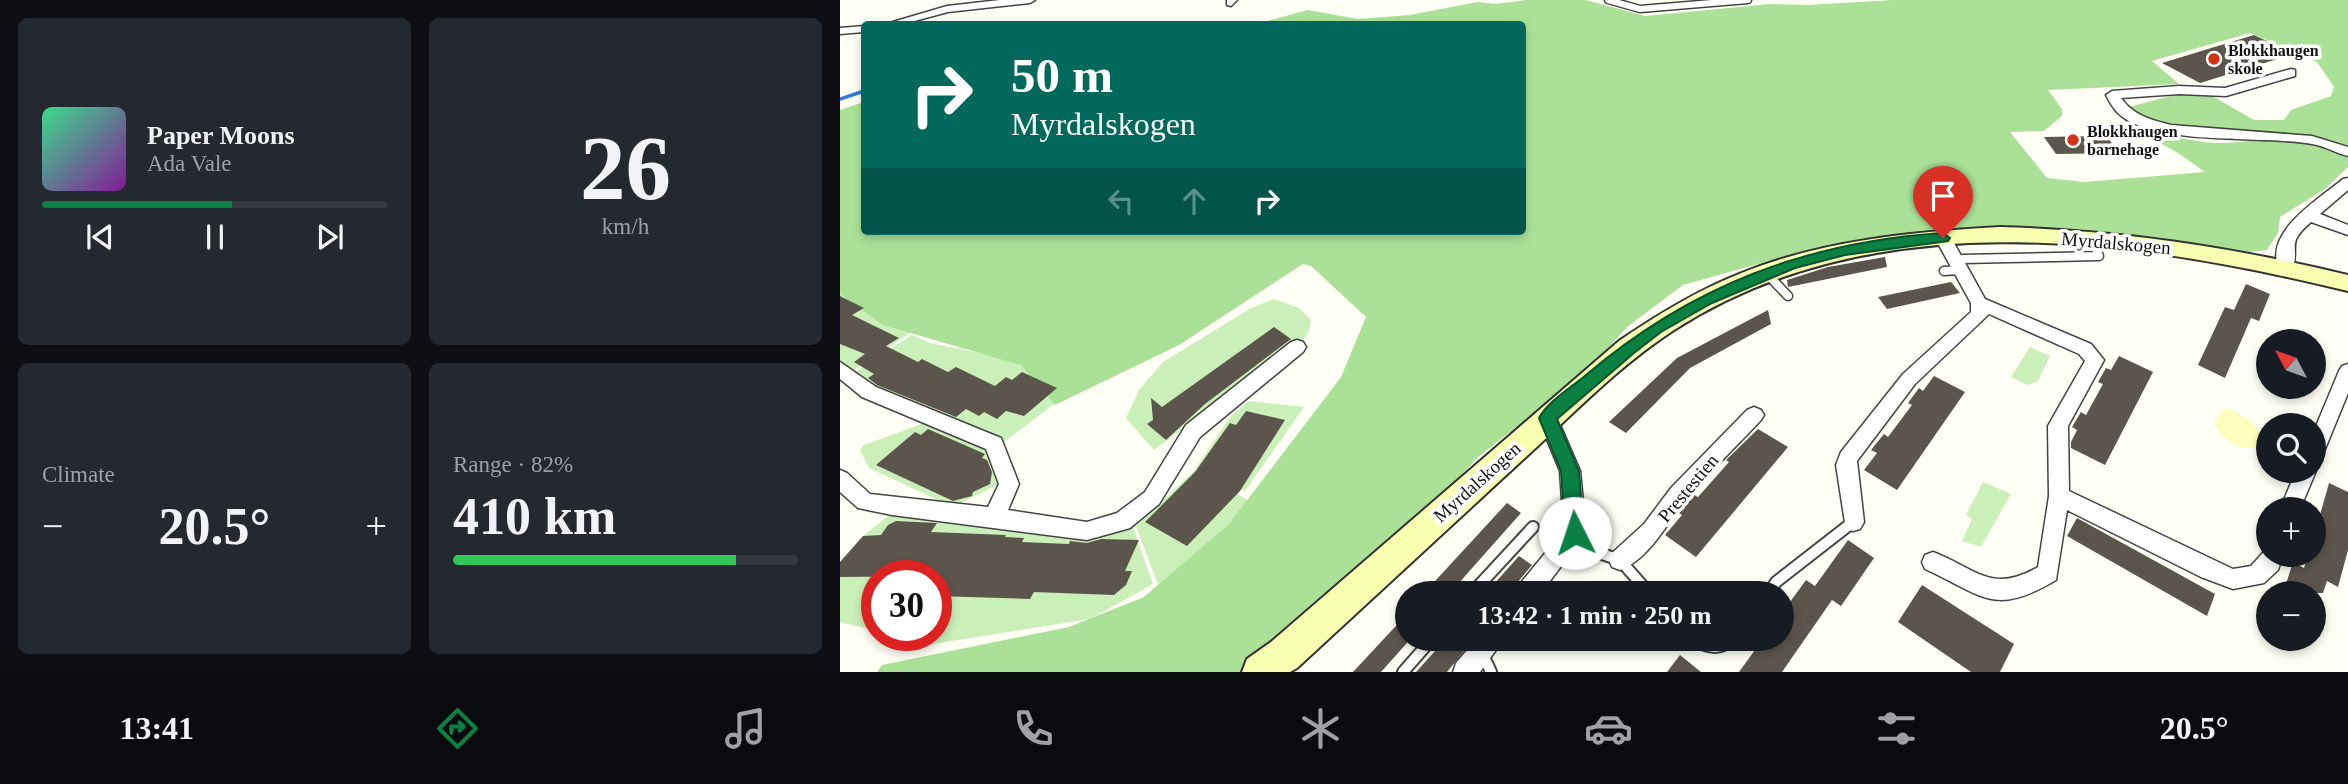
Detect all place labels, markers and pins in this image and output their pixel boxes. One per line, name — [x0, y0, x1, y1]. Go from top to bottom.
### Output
place label: Blokkhaugen skole — [2228, 42, 2319, 77]
marker: Blokkhaugen skole — [2206, 51, 2222, 67]
place label: Blokkhaugen barnehage — [2087, 123, 2178, 159]
marker: Blokkhaugen barnehage — [2065, 132, 2081, 148]
pin — [1913, 166, 1973, 238]

